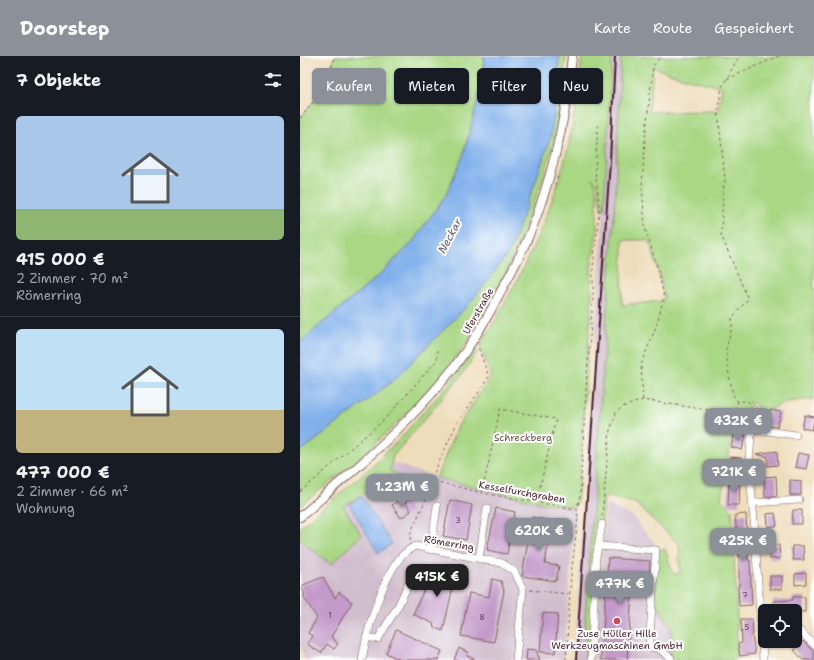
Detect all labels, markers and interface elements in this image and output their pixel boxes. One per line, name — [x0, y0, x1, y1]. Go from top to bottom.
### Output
text: Doorstep — [20, 16, 109, 41]
text: Karte — [594, 19, 631, 37]
text: Route — [653, 19, 692, 37]
text: Gespeichert — [714, 19, 794, 37]
chip: Kaufen — [312, 68, 386, 104]
chip: Mieten — [394, 68, 469, 104]
chip: Filter — [477, 68, 541, 104]
chip: Neu — [549, 68, 603, 104]
text: 7 Objekte — [16, 69, 101, 91]
icon: filters — [262, 69, 284, 91]
icon: home — [114, 142, 186, 214]
water label: Neckar — [434, 215, 466, 256]
text: 415 000 € — [16, 248, 104, 270]
text: 2 Zimmer · 70 m² — [16, 270, 128, 287]
street label: Uferstraße — [460, 285, 497, 336]
text: Römerring — [16, 287, 82, 304]
icon: home — [114, 355, 186, 427]
pin: 432K € — [705, 408, 771, 442]
text: 432K € — [714, 412, 762, 429]
park label: Schreckberg — [494, 431, 552, 444]
pin: 721K € — [701, 459, 767, 493]
text: 477 000 € — [16, 461, 110, 483]
text: 721K € — [711, 463, 757, 480]
pin: 1.23M € — [365, 474, 439, 508]
text: 1.23M € — [375, 478, 429, 495]
street label: Kesselfurchgraben — [478, 478, 566, 506]
text: 2 Zimmer · 66 m² — [16, 483, 128, 500]
text: Wohnung — [16, 500, 75, 517]
house number: 3 — [455, 515, 461, 526]
pin: 620K € — [506, 518, 572, 552]
text: 620K € — [514, 522, 564, 539]
pin: 425K € — [710, 528, 776, 562]
street label: Römerring — [423, 532, 475, 554]
text: 425K € — [719, 532, 767, 549]
pin: 415K € — [404, 564, 470, 598]
text: 415K € — [415, 568, 459, 585]
pin: 477K € — [587, 571, 653, 605]
text: 477K € — [596, 575, 644, 592]
house number: 7 — [742, 590, 748, 601]
map controls — [758, 604, 802, 648]
button: locate — [758, 604, 802, 648]
house number: 1 — [328, 610, 332, 621]
house number: 8 — [479, 612, 485, 623]
marker: Zuse Hüller Hille Werkzeugmaschinen GmbH — [612, 616, 622, 626]
house number: 5 — [745, 622, 750, 633]
place label: Zuse Hüller Hille Werkzeugmaschinen GmbH — [551, 627, 683, 652]

